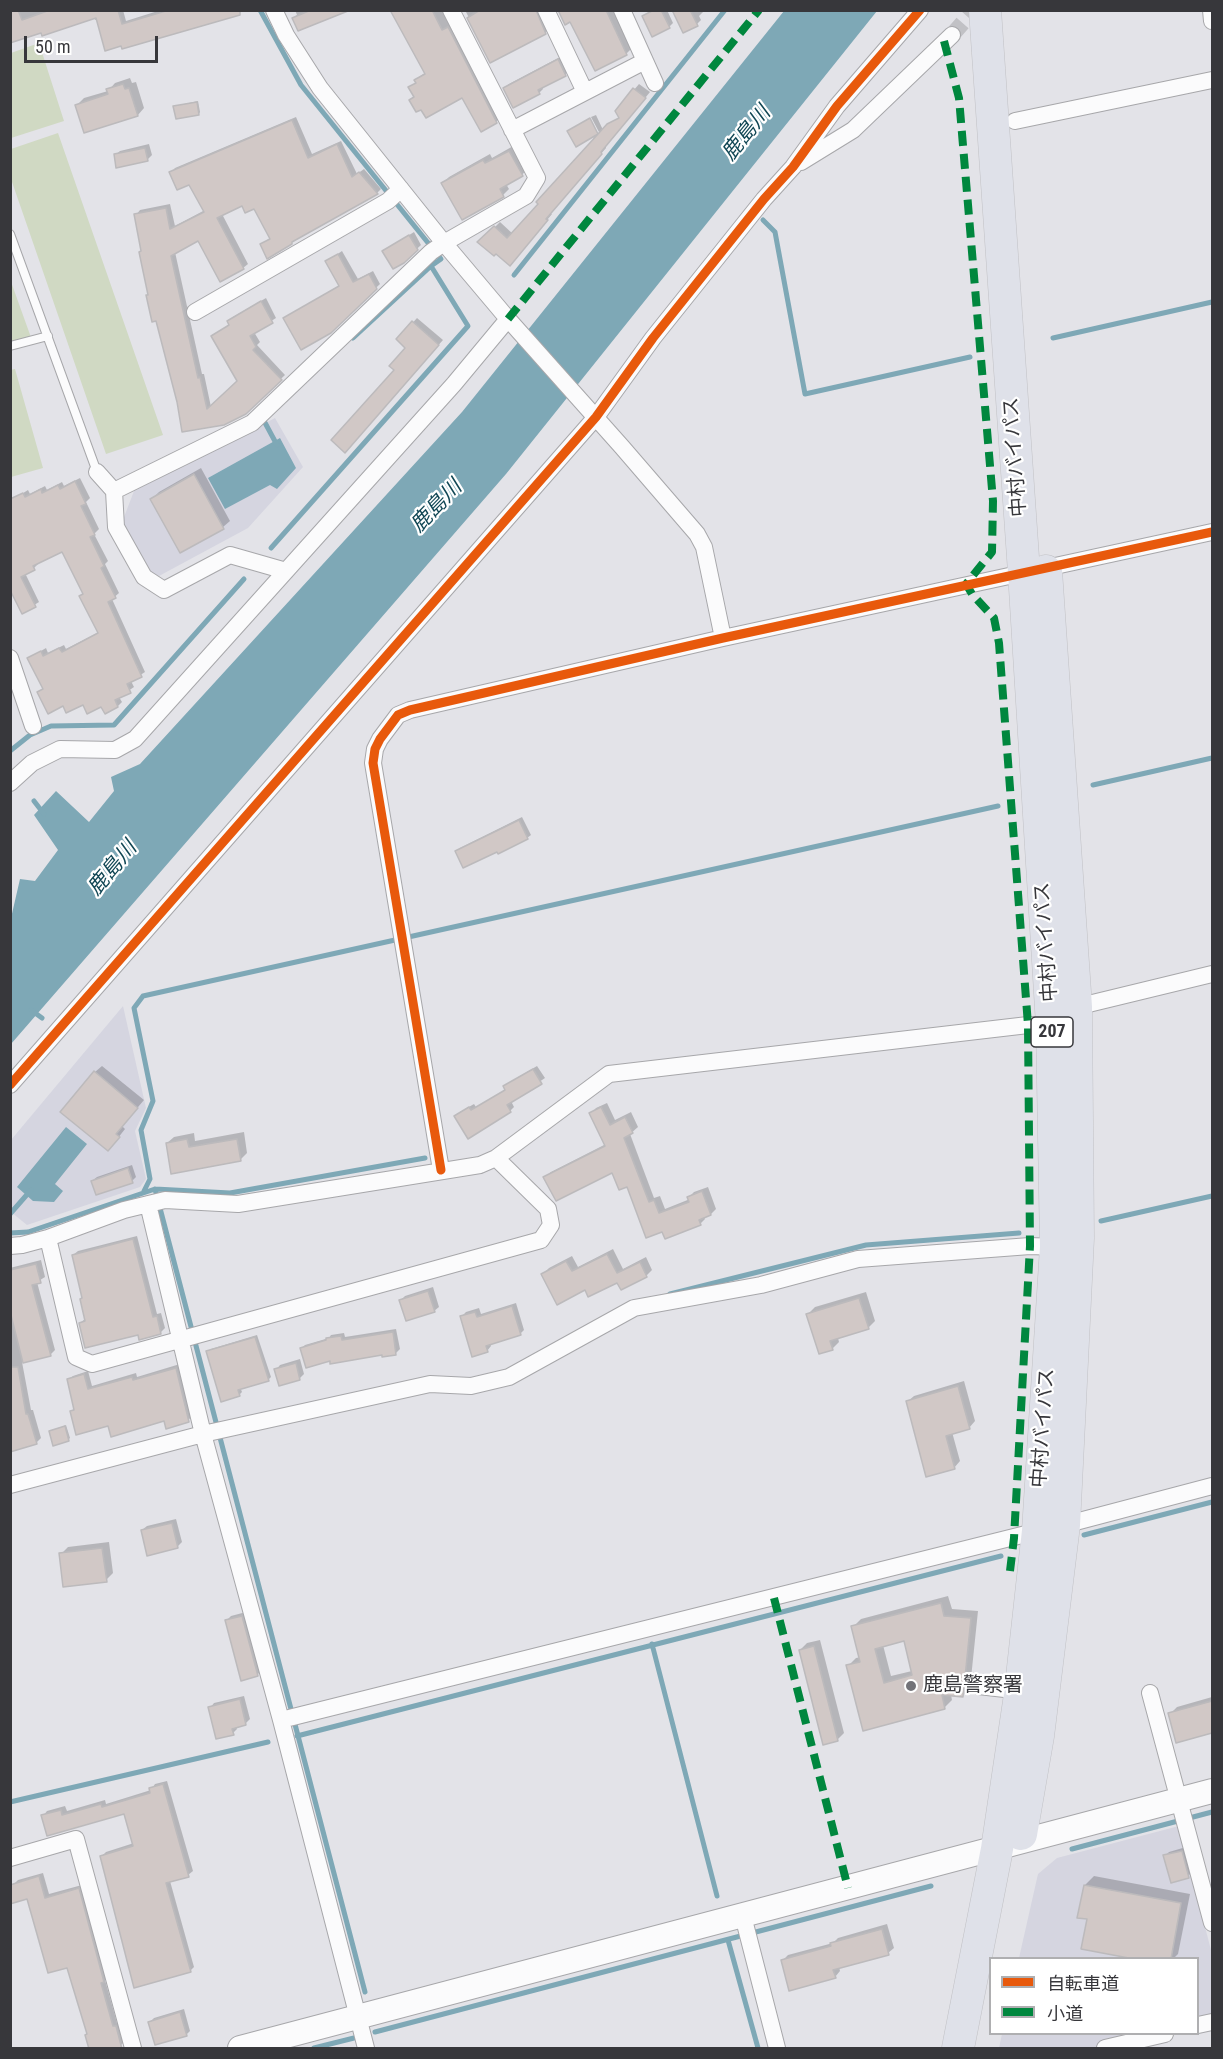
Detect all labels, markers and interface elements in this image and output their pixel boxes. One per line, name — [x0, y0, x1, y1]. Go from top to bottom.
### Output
scale bar — [27, 24, 160, 62]
text: 50 m — [35, 36, 70, 57]
water label: 鹿島川 — [717, 102, 777, 166]
street label: 中村バイパス — [1000, 396, 1032, 518]
water label: 鹿島川 — [406, 476, 468, 538]
water label: 鹿島川 — [83, 837, 143, 901]
street label: 中村バイパス — [1031, 881, 1063, 1003]
road number: 207 — [1031, 1017, 1073, 1047]
street label: 中村バイパス — [1028, 1367, 1060, 1489]
place label: 鹿島警察署 — [923, 1674, 1023, 1698]
marker: 鹿島警察署 — [904, 1679, 918, 1693]
legend — [989, 1957, 1199, 2035]
text: 自転車道 — [1047, 1973, 1119, 1994]
text: 小道 — [1047, 2003, 1083, 2024]

